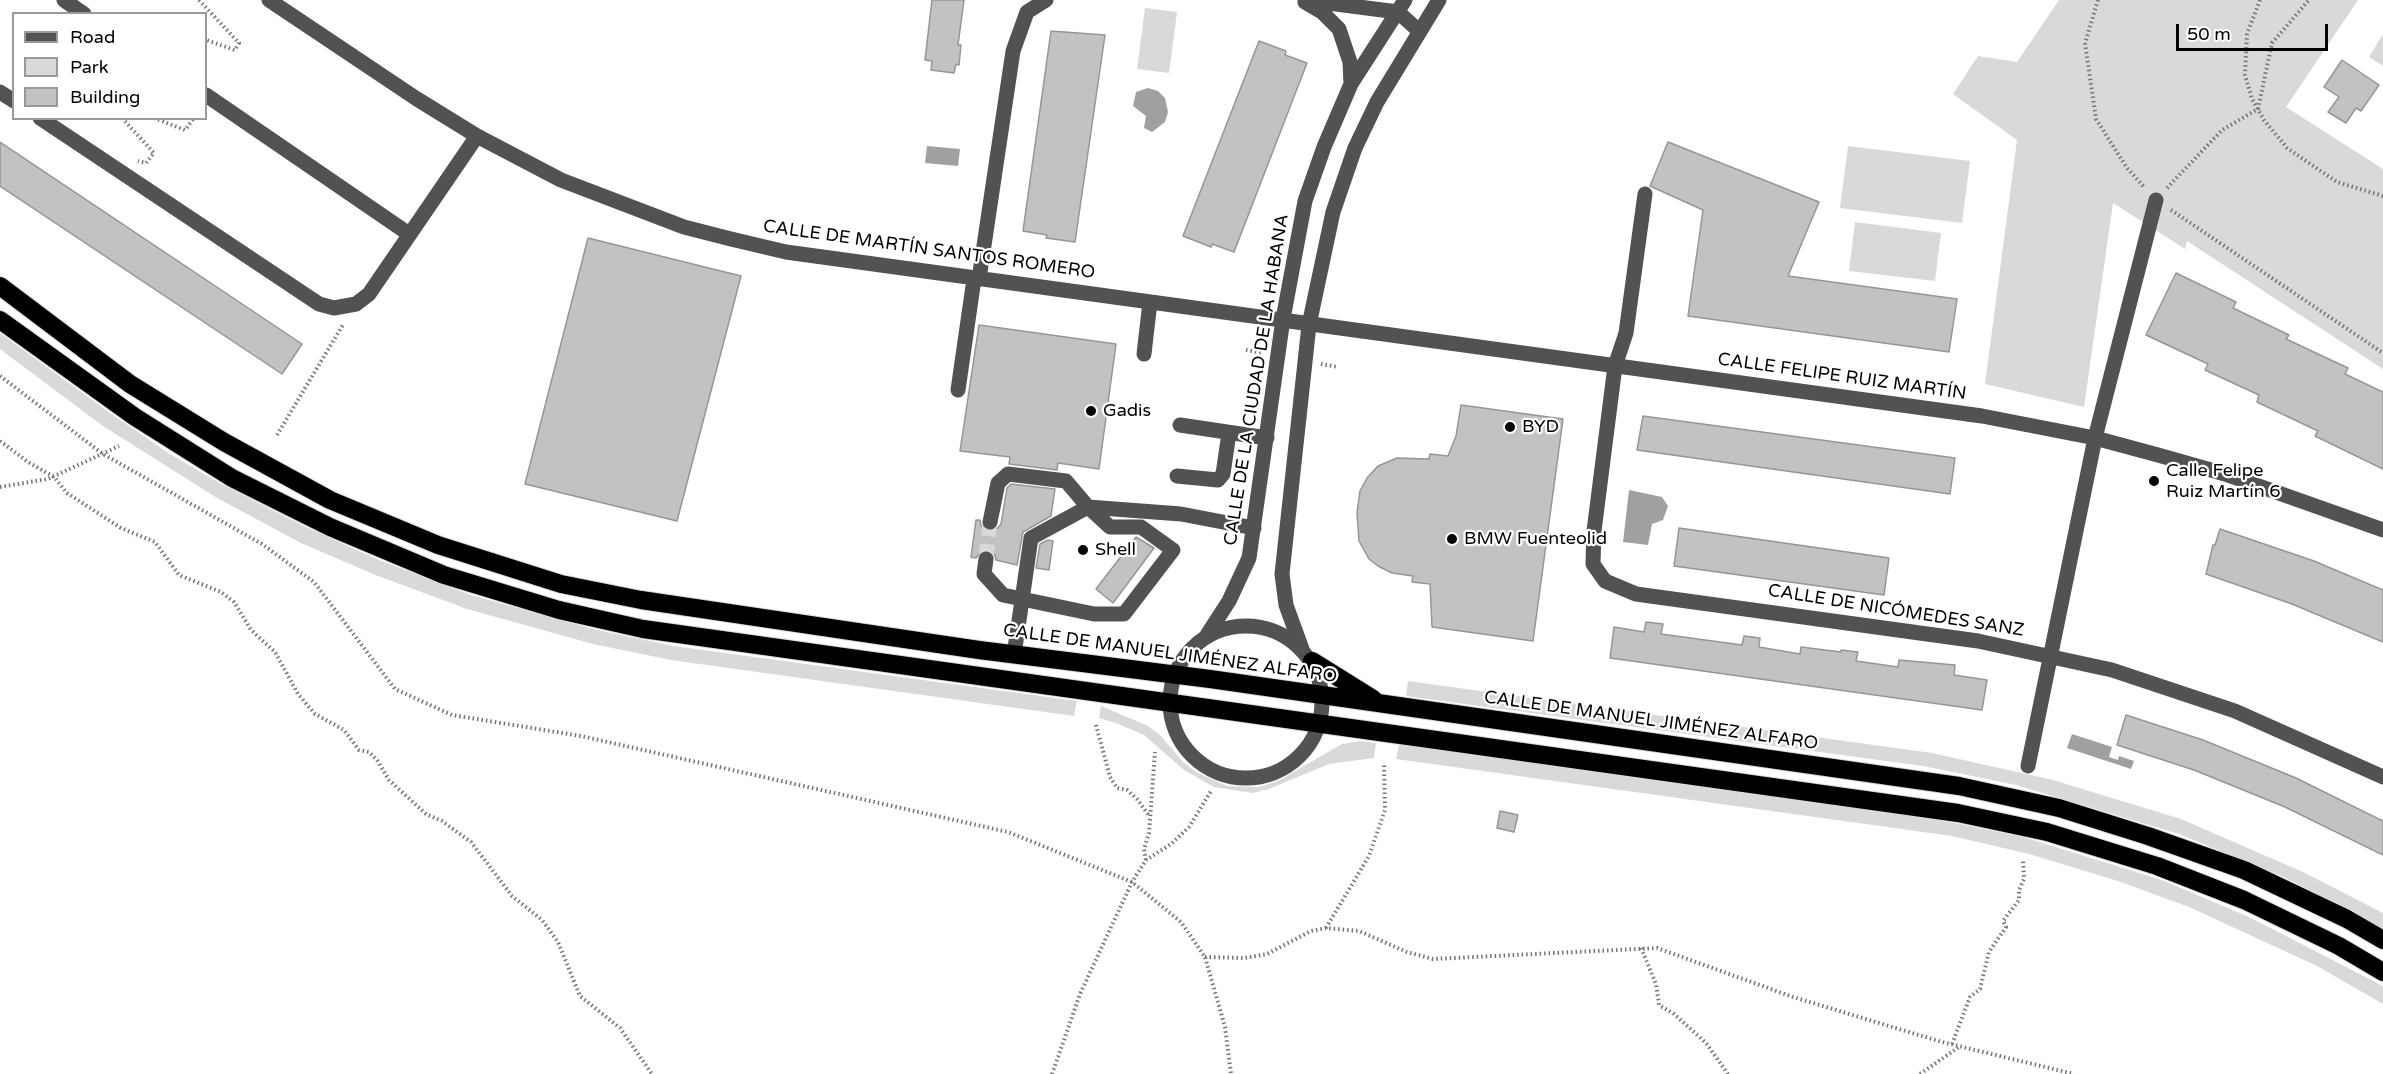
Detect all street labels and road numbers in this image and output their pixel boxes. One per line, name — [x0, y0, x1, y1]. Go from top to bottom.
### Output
street label: CALLE DE LA CIUDAD DE LA HABANA — [1220, 213, 1294, 547]
street label: CALLE DE MARTÍN SANTOS ROMERO — [762, 216, 1096, 284]
street label: CALLE FELIPE RUIZ MARTÍN — [1716, 349, 1968, 405]
street label: CALLE DE NICÓMEDES SANZ — [1766, 580, 2026, 642]
street label: CALLE DE MANUEL JIMÉNEZ ALFARO — [1002, 620, 1338, 688]
street label: CALLE DE MANUEL JIMÉNEZ ALFARO — [1483, 687, 1819, 755]

